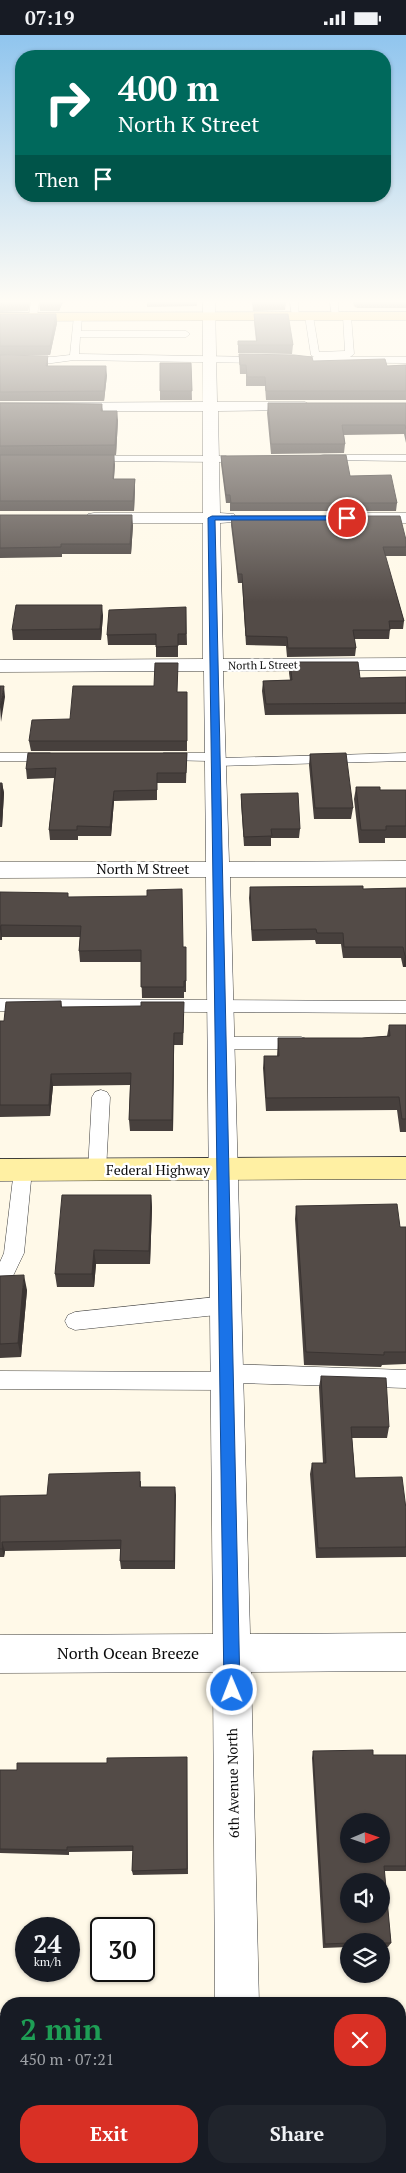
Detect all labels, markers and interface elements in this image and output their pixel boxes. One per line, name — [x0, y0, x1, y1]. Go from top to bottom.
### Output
text: 07:19 — [25, 5, 74, 30]
text: 400 m — [118, 65, 219, 111]
icon: right — [35, 70, 100, 135]
text: North K Street — [118, 109, 259, 138]
icon: arrive — [89, 165, 117, 193]
text: Then — [35, 167, 79, 192]
pin — [326, 497, 368, 539]
icon: arrive — [333, 504, 361, 532]
street label: North L Street — [228, 657, 298, 673]
street label: North M Street — [96, 859, 190, 878]
street label: Federal Highway — [106, 1160, 211, 1179]
street label: North Ocean Breeze — [57, 1642, 199, 1664]
position arrow — [205, 1663, 257, 1715]
street label: 6th Avenue North — [222, 1728, 243, 1838]
north arrow — [340, 1813, 390, 1863]
map controls — [340, 1813, 390, 1983]
button: sound — [340, 1873, 390, 1923]
speed limit sign: 30 — [90, 1917, 155, 1982]
text: 24 — [33, 1927, 62, 1960]
button: layers — [340, 1933, 390, 1983]
text: km/h — [34, 1954, 61, 1969]
text: 2 min — [20, 2009, 102, 2049]
button: close — [334, 2014, 386, 2066]
text: 450 m · 07:21 — [20, 2048, 114, 2070]
button: Exit — [20, 2105, 198, 2163]
button: Share — [208, 2105, 386, 2163]

